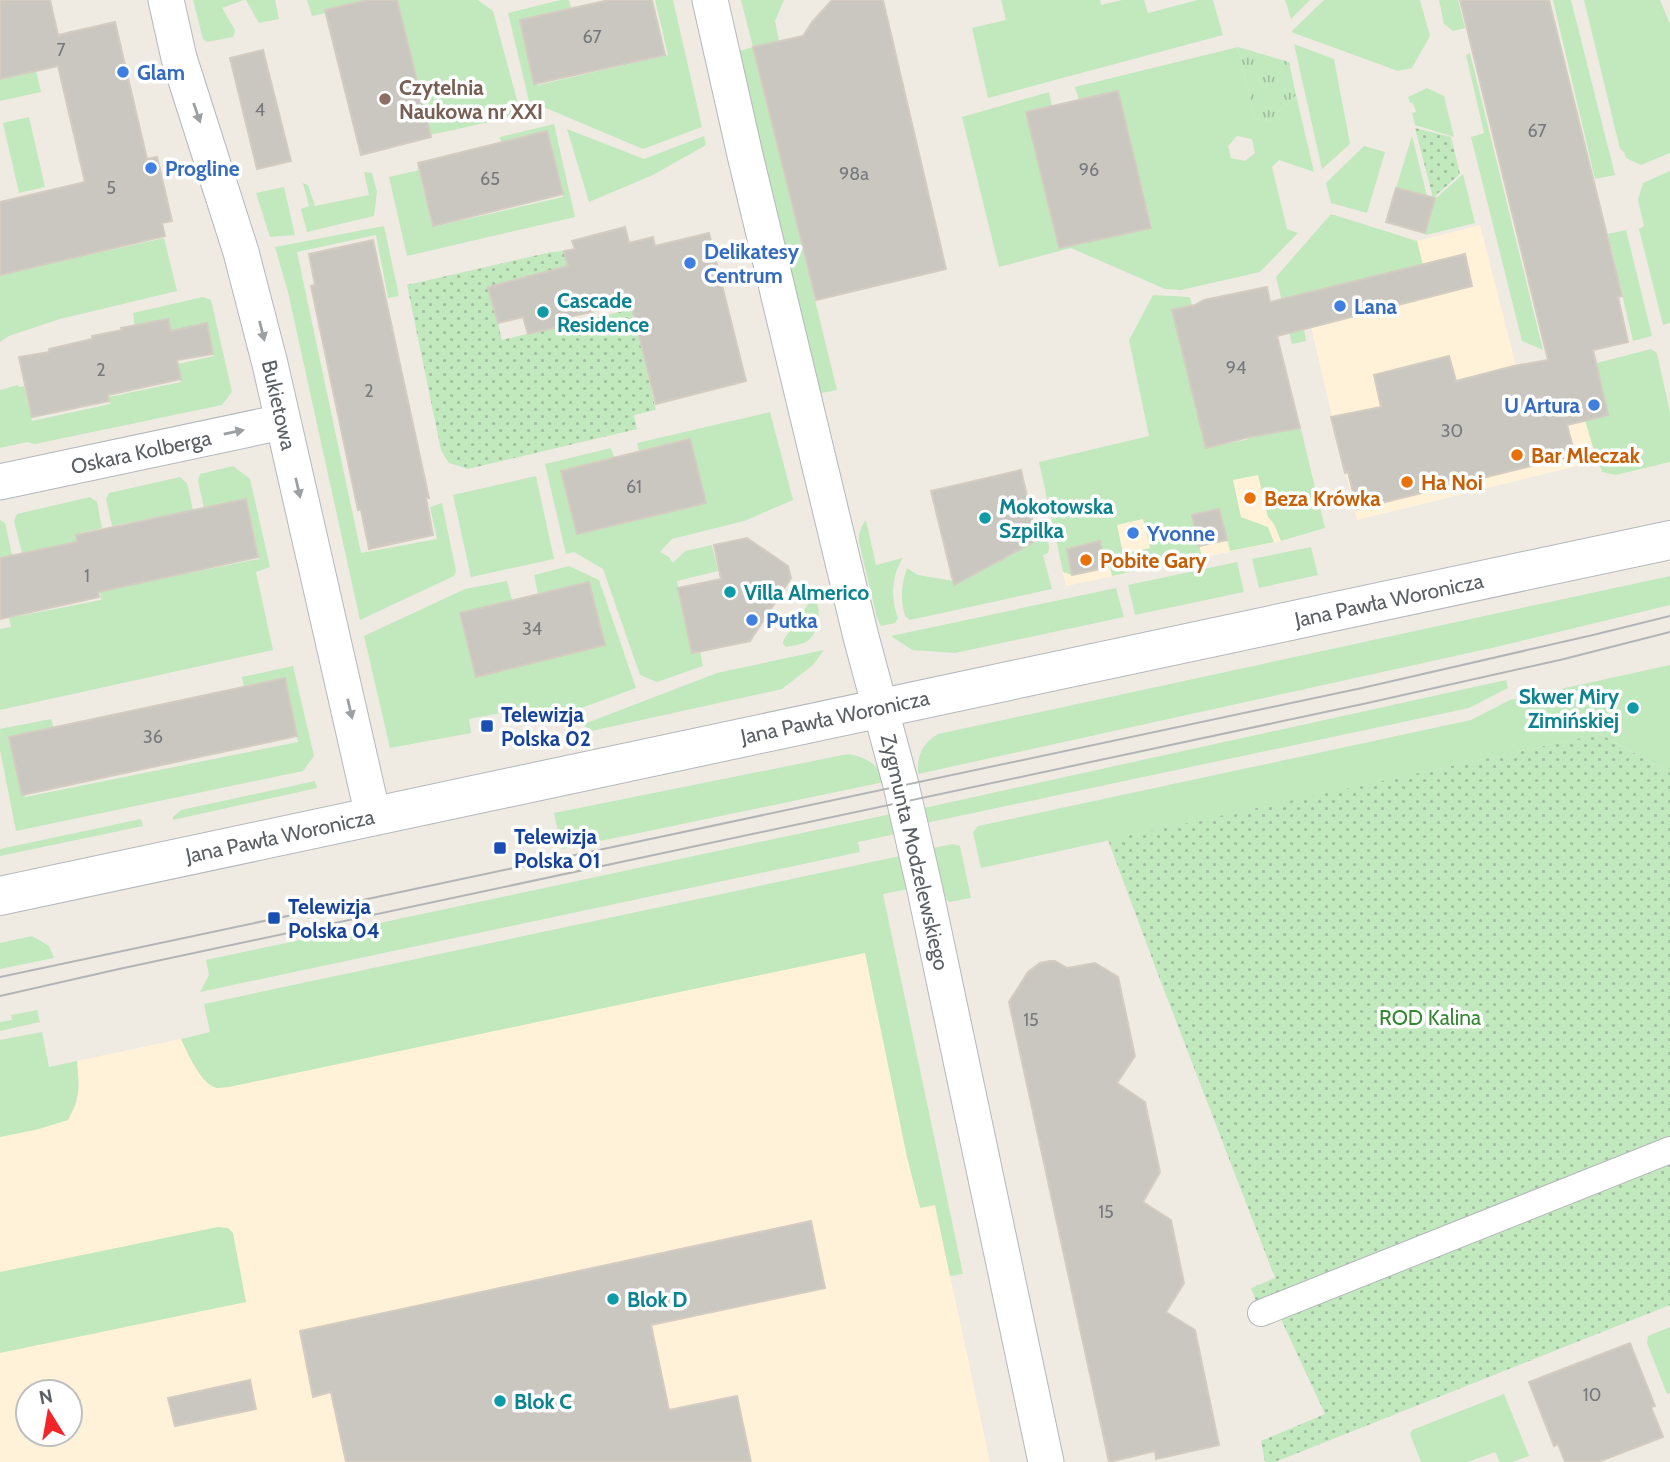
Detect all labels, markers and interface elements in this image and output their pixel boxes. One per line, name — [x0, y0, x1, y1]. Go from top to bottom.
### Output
house number: 67 — [582, 26, 602, 48]
house number: 7 — [56, 39, 66, 61]
place label: Glam — [137, 60, 185, 85]
marker: Glam — [115, 64, 131, 80]
place label: Czytelnia Naukowa nr XXI — [399, 75, 543, 124]
marker: Czytelnia Naukowa nr XXI — [377, 91, 393, 107]
house number: 4 — [255, 99, 265, 121]
one-way arrow — [192, 103, 203, 124]
house number: 67 — [1527, 120, 1547, 142]
place label: Progline — [165, 156, 240, 181]
house number: 96 — [1079, 159, 1099, 181]
marker: Progline — [143, 160, 159, 176]
house number: 98a — [839, 163, 869, 185]
house number: 65 — [480, 168, 500, 190]
house number: 5 — [106, 177, 116, 199]
place label: Delikatesy Centrum — [704, 239, 800, 288]
marker: Delikatesy Centrum — [682, 255, 698, 271]
place label: Cascade Residence — [557, 288, 649, 337]
place label: Lana — [1354, 294, 1398, 319]
marker: Lana — [1332, 298, 1348, 314]
marker: Cascade Residence — [535, 304, 551, 320]
one-way arrow — [257, 320, 268, 342]
house number: 94 — [1226, 357, 1246, 379]
street label: Bukietowa — [257, 358, 301, 452]
house number: 2 — [96, 359, 106, 381]
house number: 2 — [364, 380, 374, 402]
place label: U Artura — [1504, 393, 1581, 418]
marker: U Artura — [1586, 397, 1602, 413]
house number: 30 — [1441, 420, 1463, 442]
street label: Oskara Kolberga — [69, 425, 213, 479]
one-way arrow — [224, 426, 246, 437]
place label: Bar Mleczak — [1531, 443, 1641, 468]
marker: Bar Mleczak — [1509, 447, 1525, 463]
place label: Ha Noi — [1421, 470, 1483, 495]
marker: Ha Noi — [1399, 474, 1415, 490]
house number: 61 — [626, 476, 642, 498]
one-way arrow — [292, 477, 303, 499]
place label: Beza Krówka — [1264, 486, 1381, 511]
marker: Beza Krówka — [1242, 490, 1258, 506]
place label: Mokotowska Szpilka — [999, 494, 1114, 543]
marker: Mokotowska Szpilka — [977, 510, 993, 526]
place label: Yvonne — [1146, 521, 1215, 546]
marker: Yvonne — [1125, 525, 1141, 541]
place label: Pobite Gary — [1100, 548, 1207, 573]
marker: Pobite Gary — [1078, 552, 1094, 568]
house number: 1 — [84, 565, 90, 587]
street label: Jana Pawła Woronicza — [1291, 568, 1486, 632]
place label: Villa Almerico — [744, 580, 869, 605]
marker: Villa Almerico — [722, 584, 738, 600]
place label: Putka — [766, 608, 818, 633]
marker: Putka — [744, 612, 760, 628]
house number: 34 — [522, 618, 542, 640]
place label: Skwer Miry Zimińskiej — [1519, 684, 1620, 733]
street label: Jana Pawła Woronicza — [737, 685, 932, 749]
one-way arrow — [344, 699, 355, 721]
marker: Skwer Miry Zimińskiej — [1625, 700, 1641, 716]
place label: Telewizja Polska 02 — [501, 702, 591, 751]
marker: Telewizja Polska 02 — [479, 718, 495, 734]
house number: 36 — [143, 726, 163, 748]
street label: Zygmunta Modzelewskiego — [876, 731, 954, 973]
street label: Jana Pawła Woronicza — [182, 804, 377, 868]
place label: Telewizja Polska 01 — [514, 824, 600, 873]
marker: Telewizja Polska 01 — [492, 840, 508, 856]
place label: Telewizja Polska 04 — [288, 894, 380, 943]
marker: Telewizja Polska 04 — [266, 910, 282, 926]
park label: ROD Kalina — [1379, 1005, 1481, 1030]
house number: 15 — [1023, 1009, 1039, 1031]
house number: 15 — [1098, 1201, 1114, 1223]
place label: Blok D — [627, 1287, 687, 1312]
marker: Blok D — [605, 1291, 621, 1307]
north arrow — [14, 1378, 84, 1448]
text: N — [37, 1384, 55, 1409]
house number: 10 — [1583, 1384, 1601, 1406]
place label: Blok C — [514, 1389, 572, 1414]
marker: Blok C — [492, 1393, 508, 1409]

